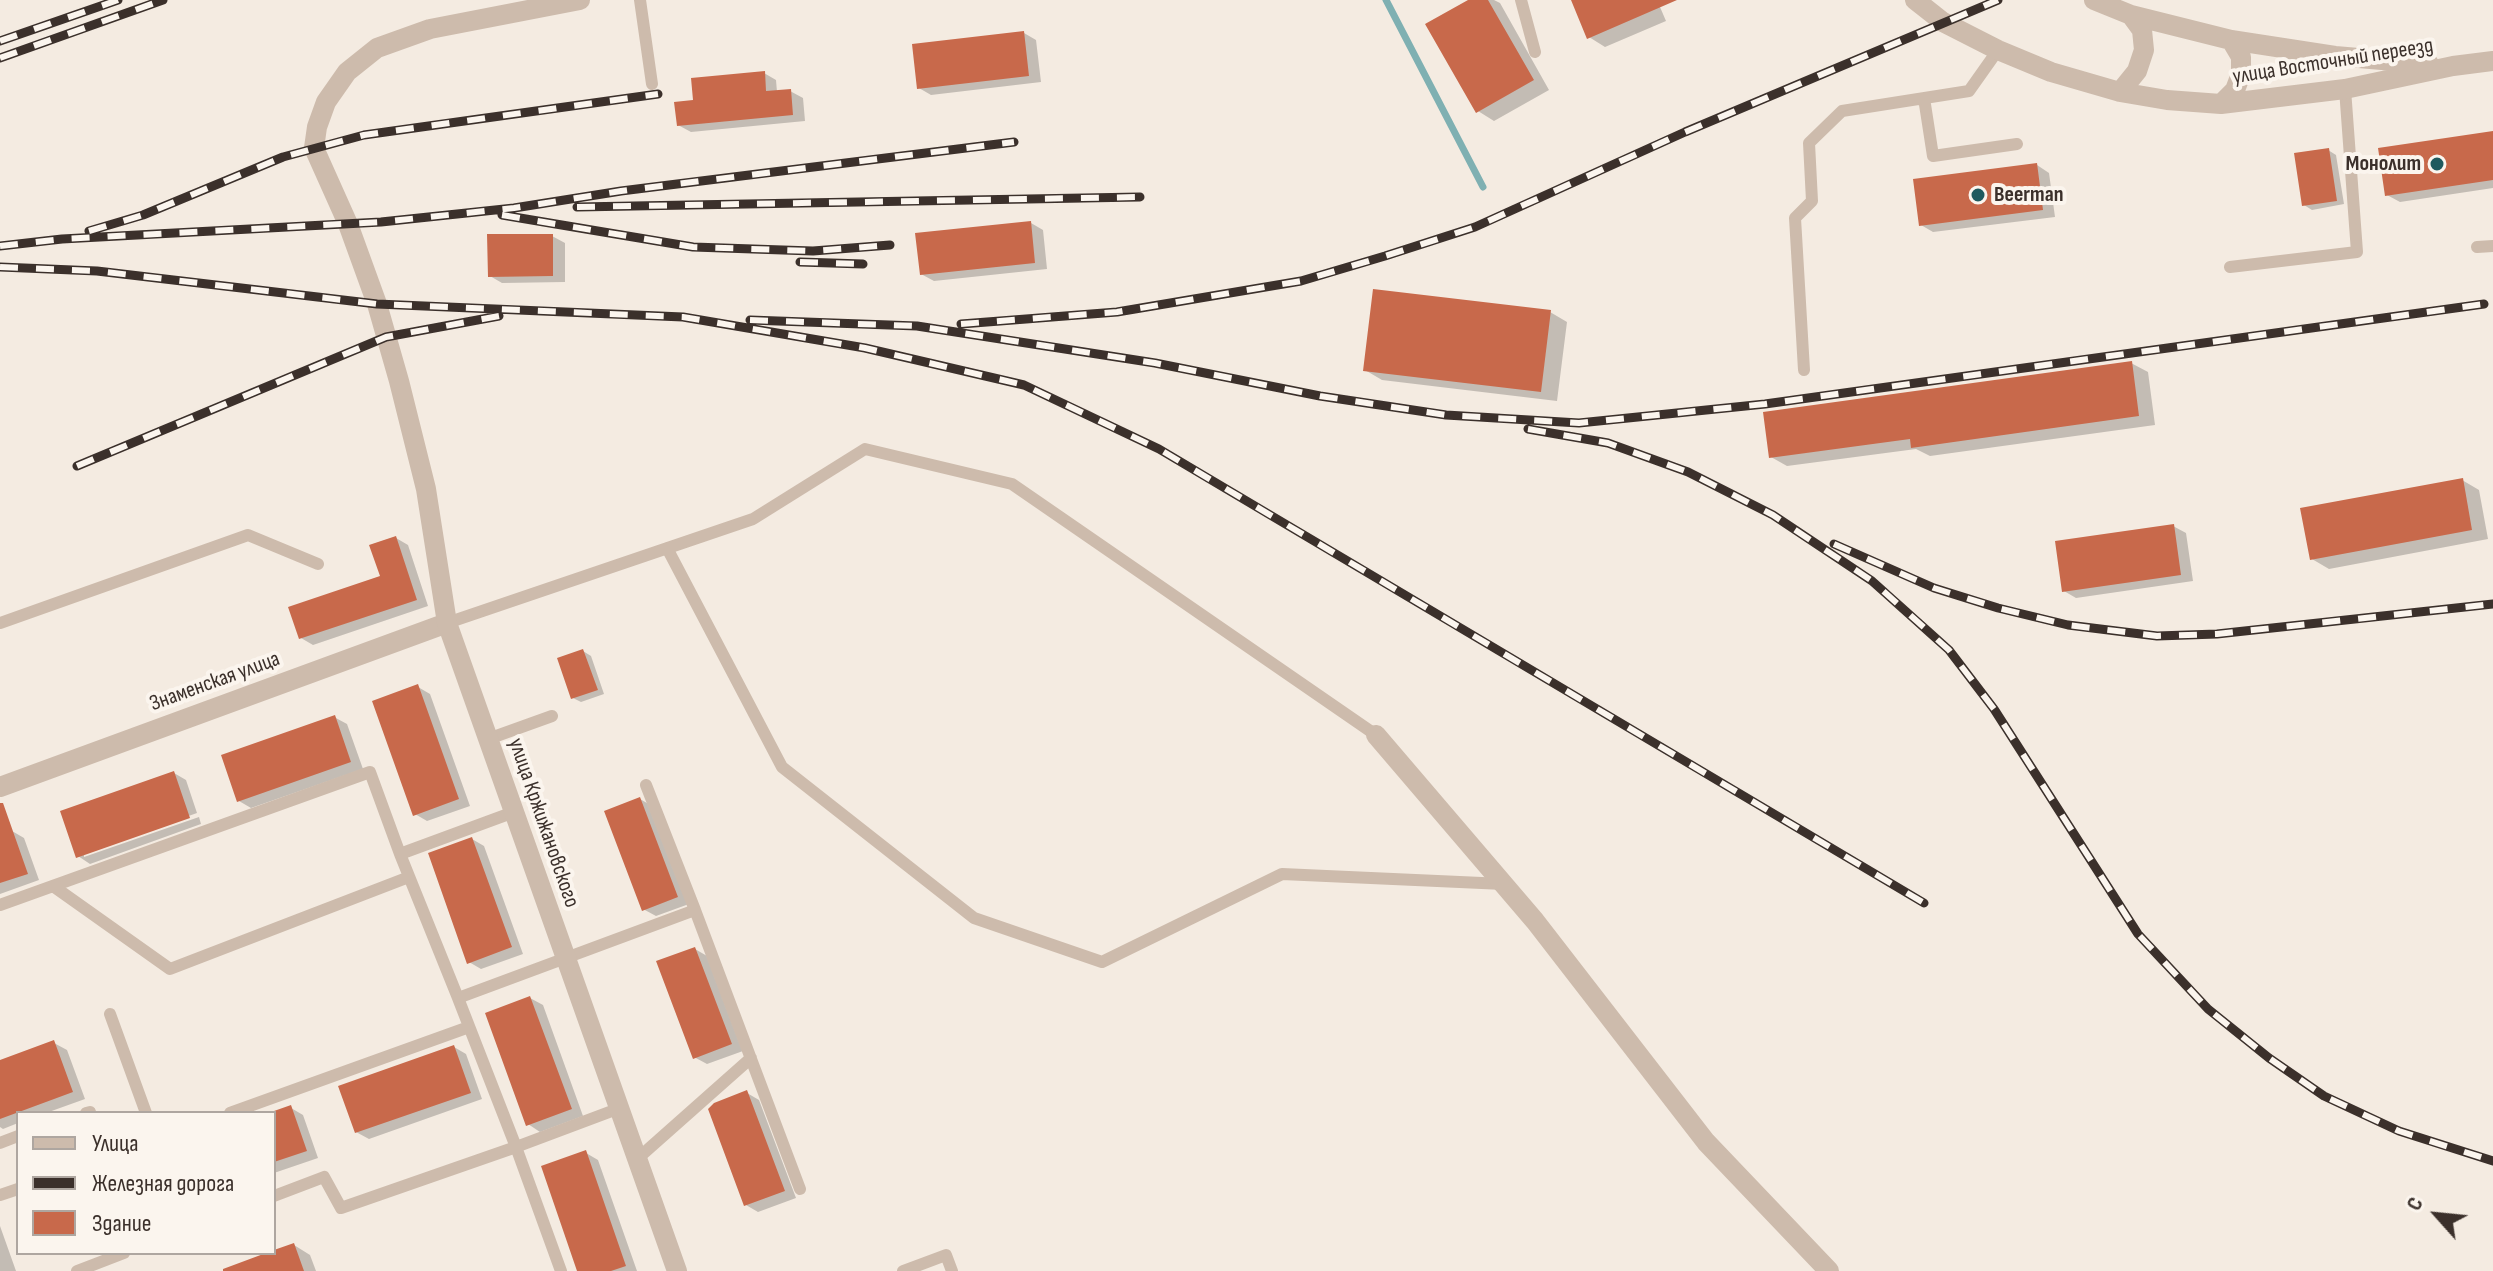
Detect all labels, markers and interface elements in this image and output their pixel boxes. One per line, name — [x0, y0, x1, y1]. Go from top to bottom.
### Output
street label: улица Восточный переезд — [2231, 33, 2435, 91]
place label: Монолит — [2346, 151, 2421, 177]
marker: Монолит — [2428, 155, 2446, 173]
place label: Beerman — [1994, 182, 2063, 208]
marker: Beerman — [1969, 186, 1987, 204]
street label: Знаменская улица — [146, 646, 284, 718]
street label: улица Кржижановского — [502, 735, 584, 911]
legend — [16, 1111, 276, 1255]
text: Улица — [92, 1129, 138, 1158]
text: Железная дорога — [92, 1169, 234, 1198]
north arrow — [2397, 1175, 2477, 1255]
text: С — [2401, 1193, 2430, 1215]
text: Здание — [92, 1209, 151, 1238]

